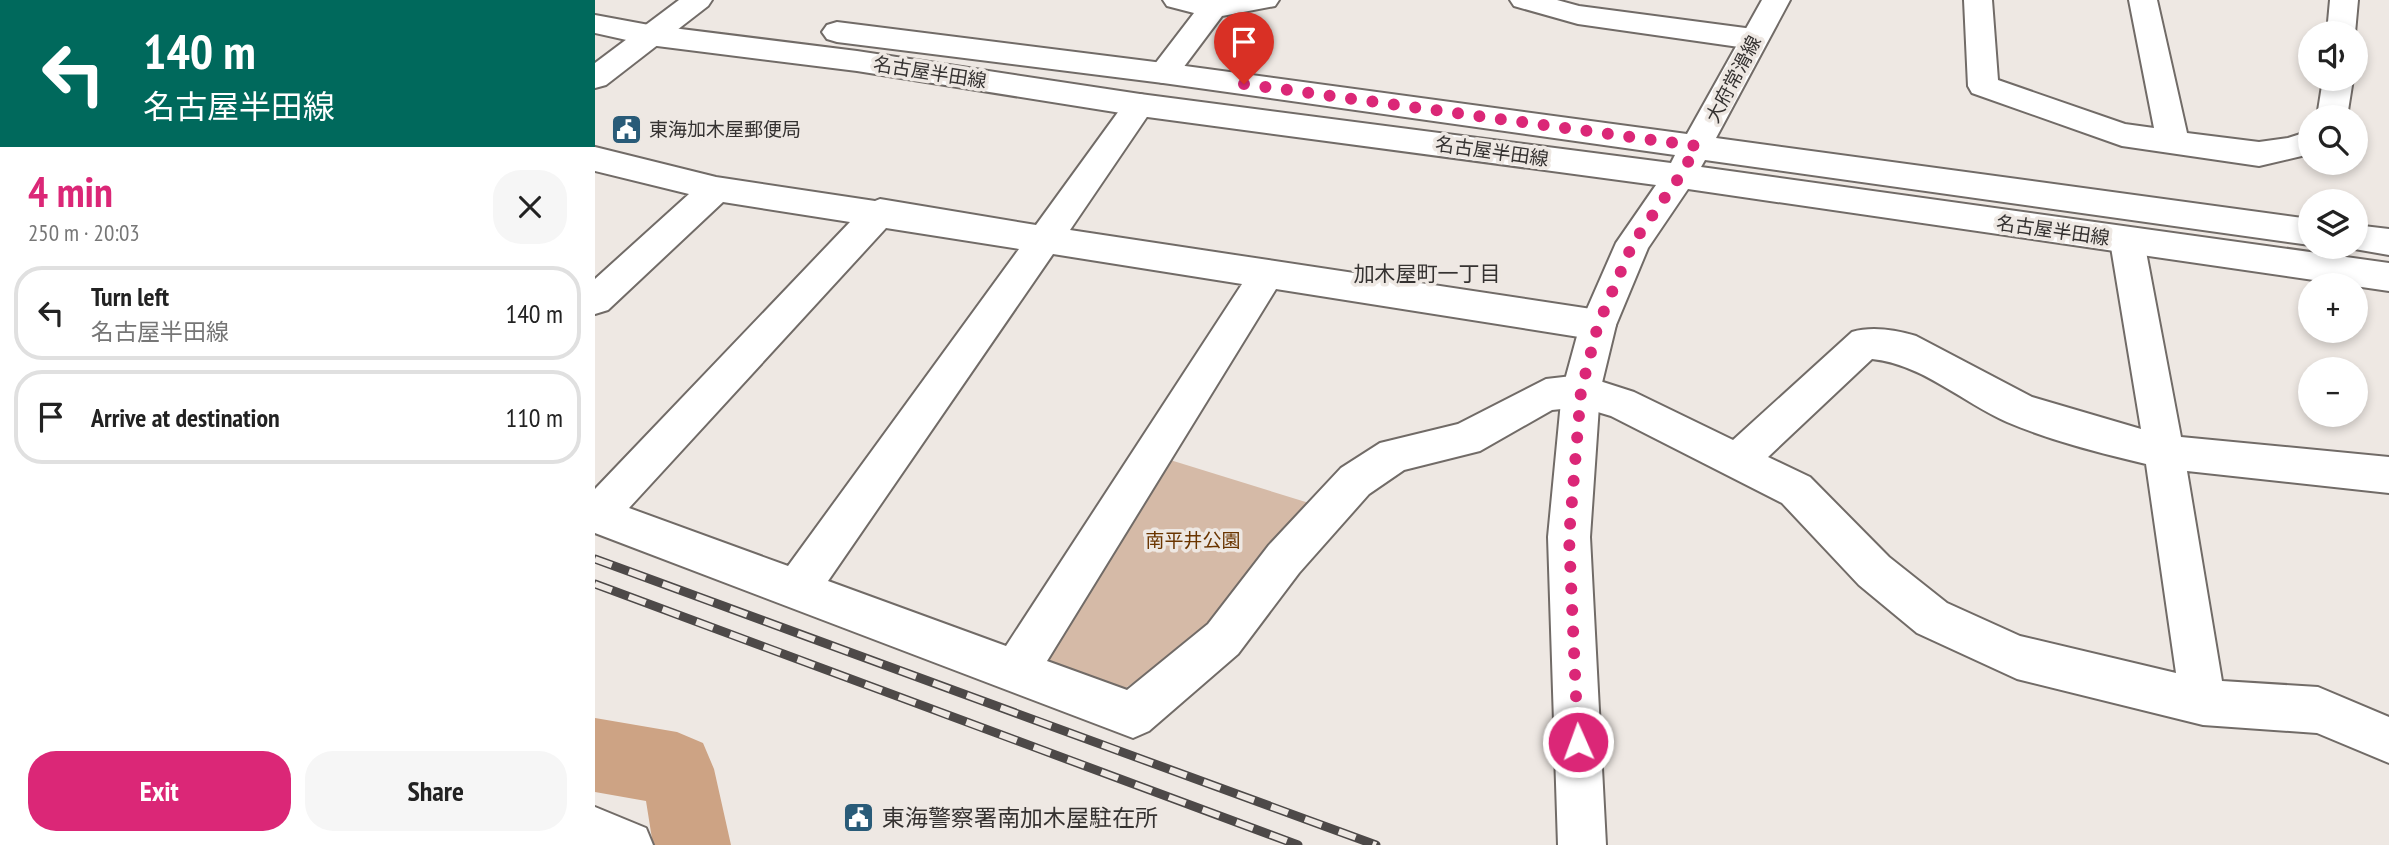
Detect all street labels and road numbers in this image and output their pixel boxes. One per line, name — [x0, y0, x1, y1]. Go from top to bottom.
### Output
street label: 大府常滑線 — [1700, 31, 1766, 127]
street label: 名古屋半田線 — [872, 51, 988, 93]
street label: 名古屋半田線 — [1434, 131, 1550, 171]
street label: 名古屋半田線 — [1995, 210, 2111, 250]

